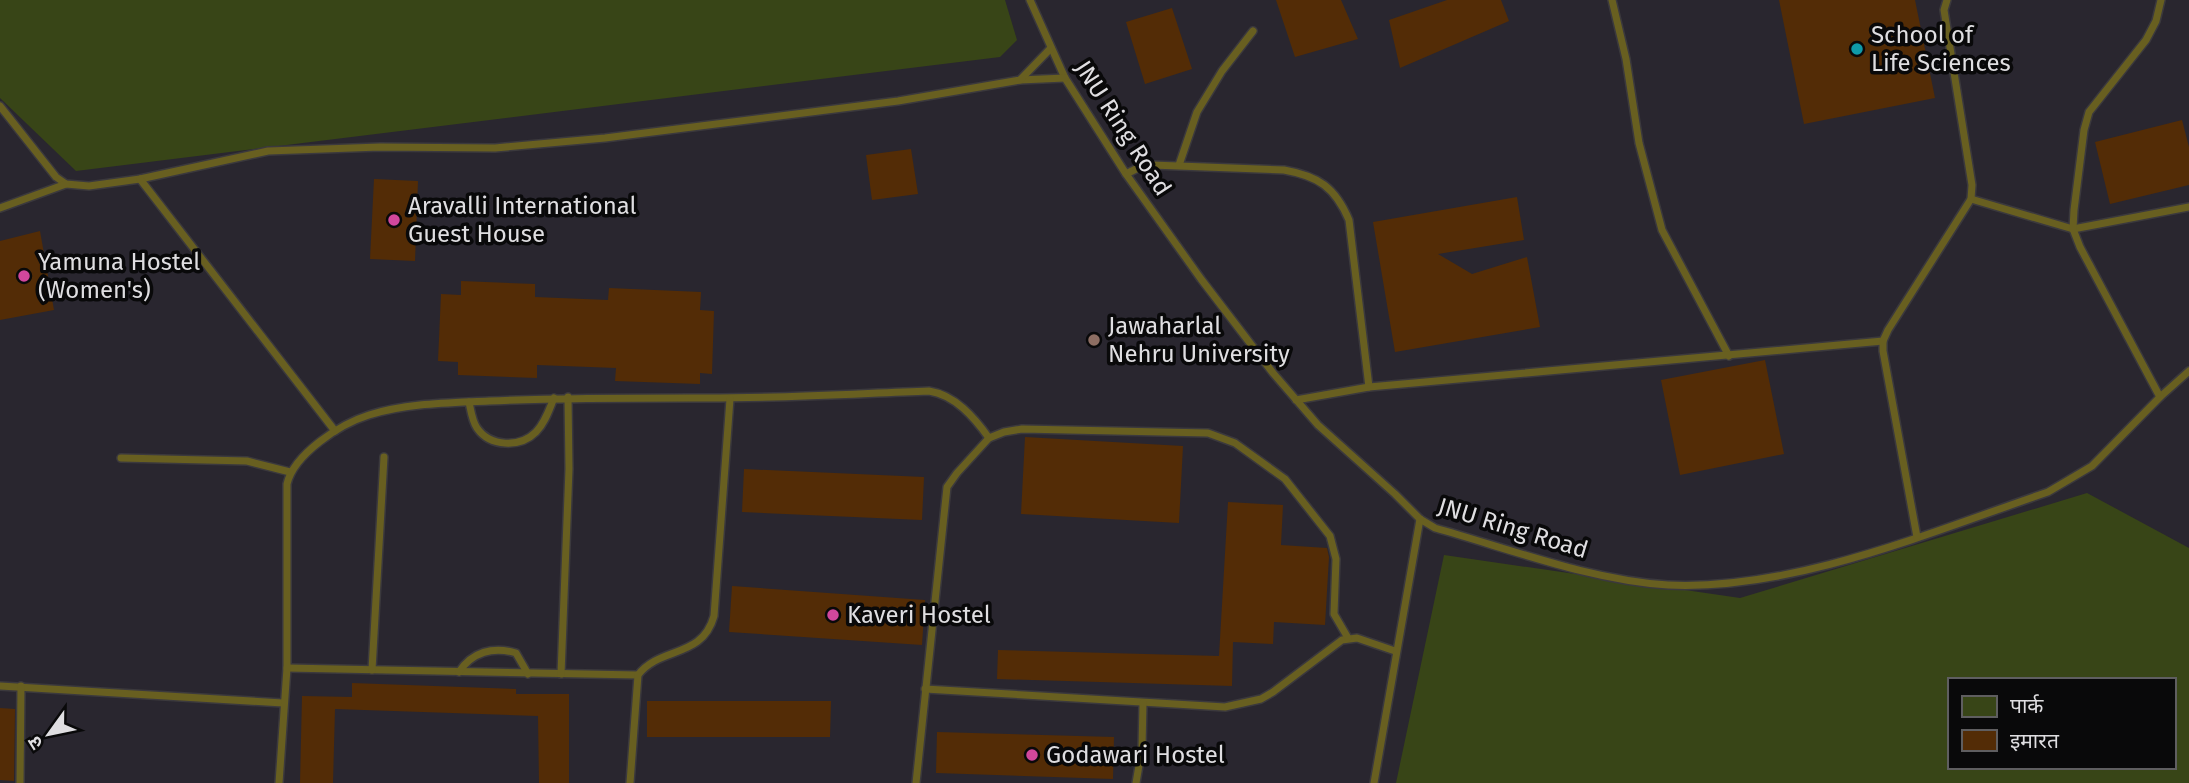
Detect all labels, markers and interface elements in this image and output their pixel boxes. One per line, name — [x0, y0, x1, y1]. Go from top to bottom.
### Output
place label: School of Life Sciences — [1871, 21, 2011, 77]
marker: School of Life Sciences — [1849, 41, 1865, 57]
street label: JNU Ring Road — [1069, 55, 1177, 201]
place label: Aravalli International Guest House — [408, 192, 637, 248]
marker: Aravalli International Guest House — [386, 212, 402, 228]
place label: Yamuna Hostel (Women's) — [38, 248, 200, 304]
marker: Yamuna Hostel (Women's) — [16, 268, 32, 284]
place label: Jawaharlal Nehru University — [1108, 312, 1290, 368]
marker: Jawaharlal Nehru University — [1086, 332, 1102, 348]
street label: JNU Ring Road — [1435, 492, 1591, 564]
place label: Kaveri Hostel — [847, 601, 991, 629]
marker: Kaveri Hostel — [825, 607, 841, 623]
legend — [1948, 678, 2175, 769]
text: पार्क — [2010, 693, 2044, 719]
north arrow — [14, 699, 84, 769]
text: इमारत — [2010, 728, 2060, 754]
text: उ — [22, 731, 48, 754]
place label: Godawari Hostel — [1046, 741, 1225, 769]
marker: Godawari Hostel — [1024, 747, 1040, 763]

